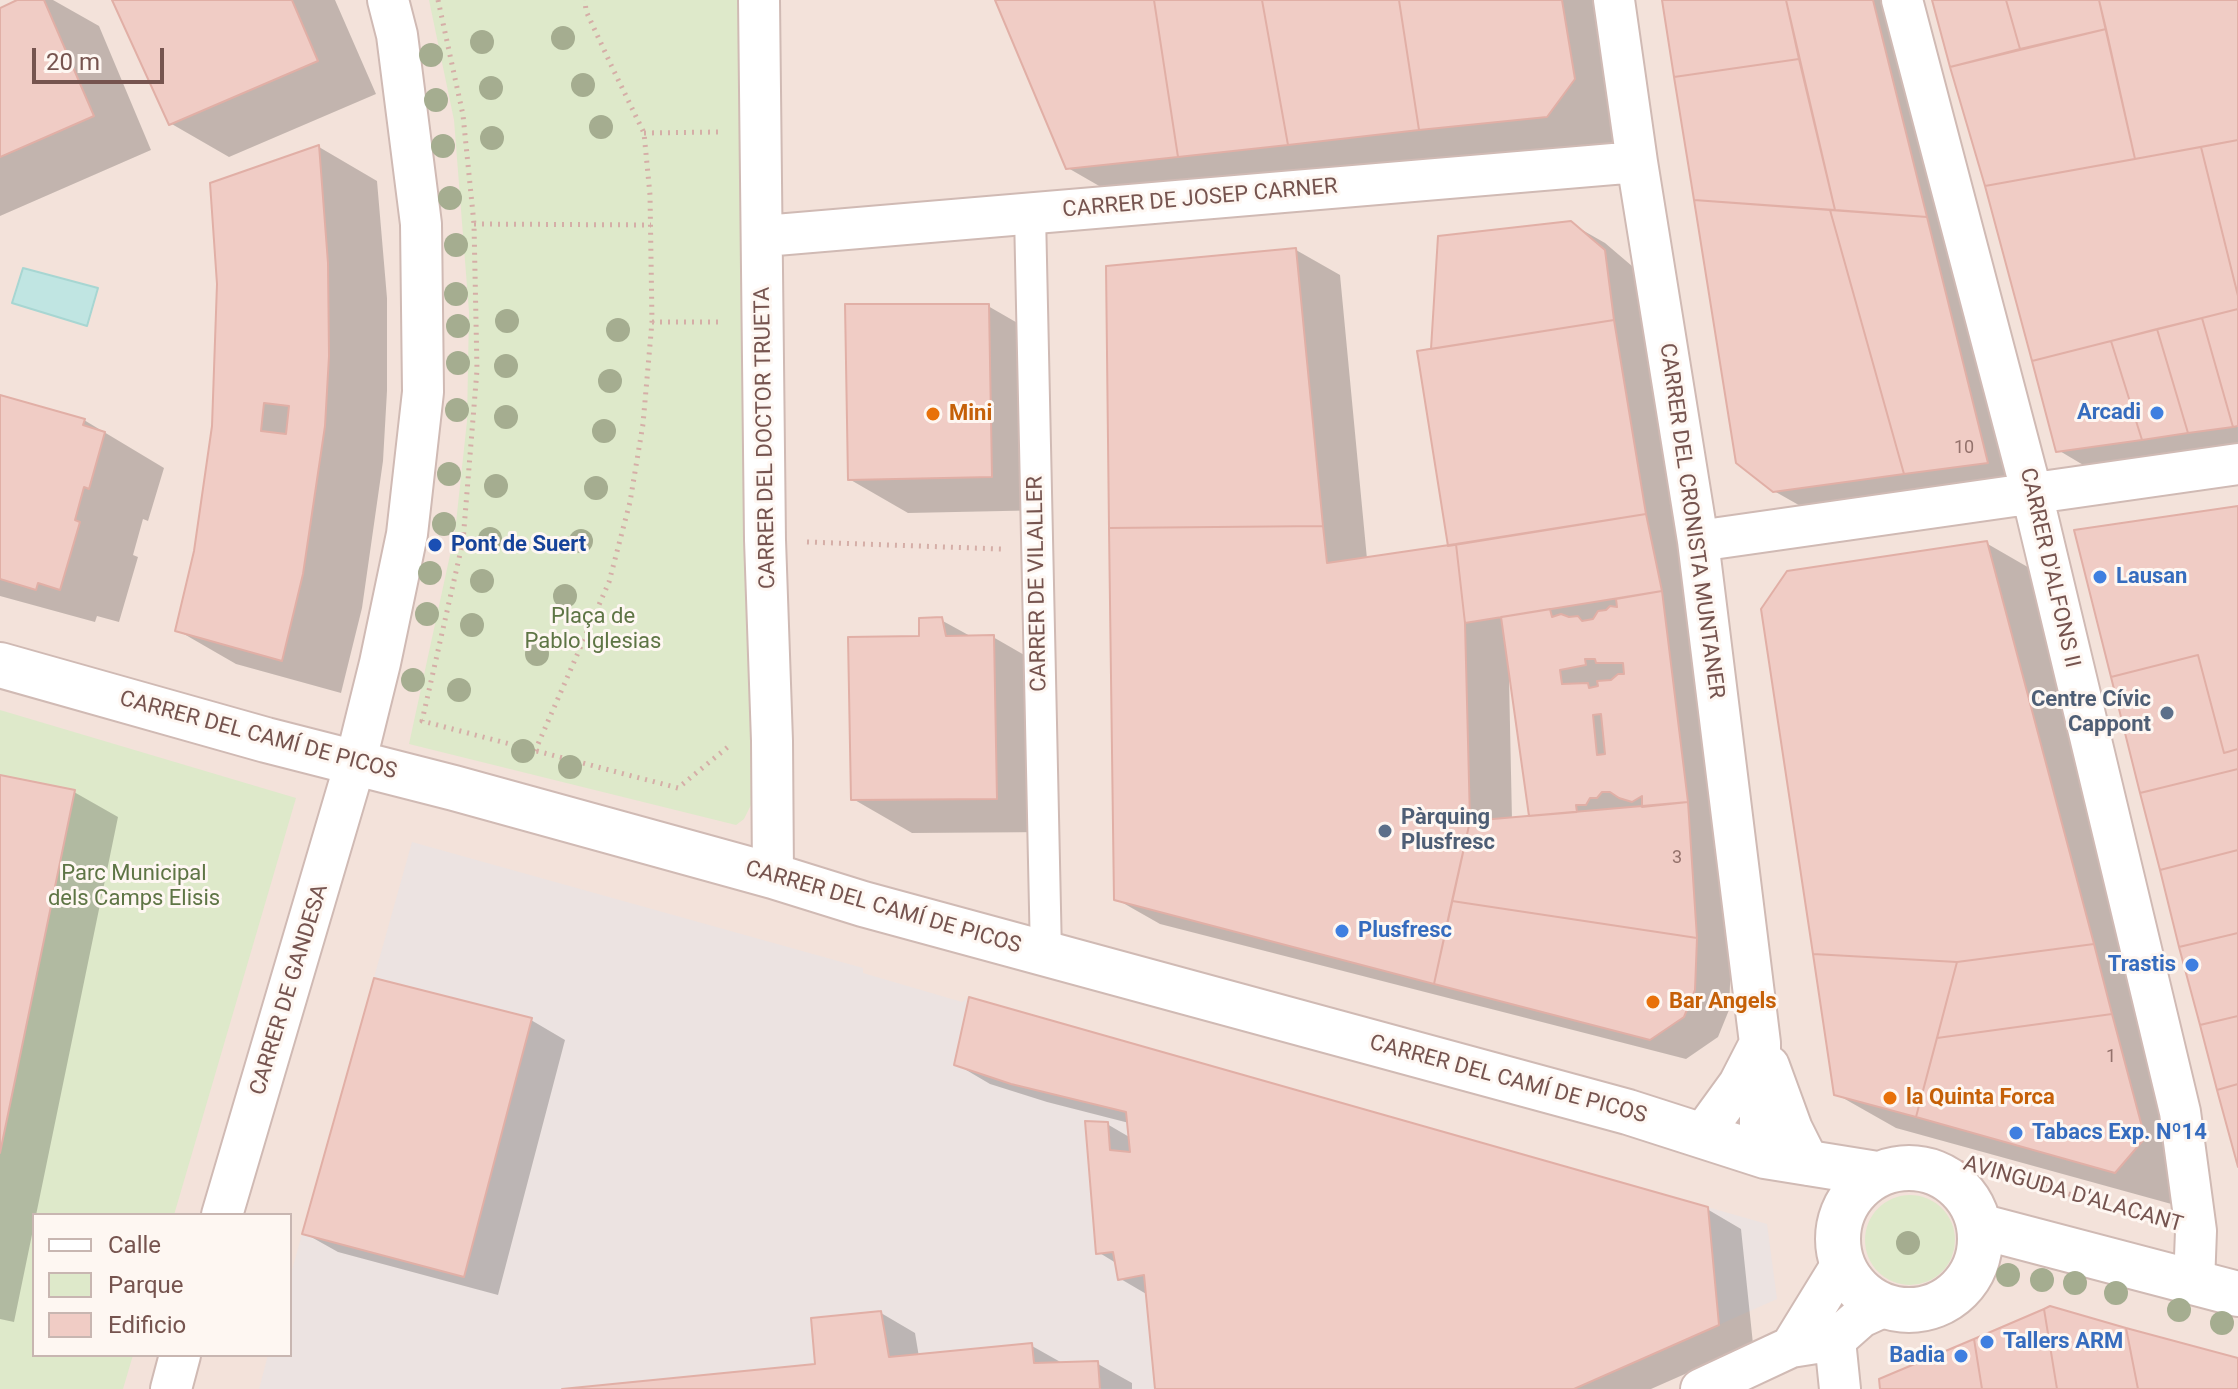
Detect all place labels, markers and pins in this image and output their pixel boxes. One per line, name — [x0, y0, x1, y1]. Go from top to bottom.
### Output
place label: Arcadi — [2077, 400, 2141, 426]
place label: Mini — [949, 401, 992, 427]
marker: Arcadi — [2148, 404, 2166, 422]
marker: Mini — [924, 405, 942, 423]
place label: Pont de Suert — [451, 532, 586, 558]
marker: Pont de Suert — [426, 536, 444, 554]
place label: Lausan — [2116, 564, 2187, 590]
marker: Lausan — [2091, 568, 2109, 586]
place label: Centre Cívic Cappont — [2031, 687, 2151, 738]
marker: Centre Cívic Cappont — [2158, 704, 2176, 722]
place label: Pàrquing Plusfresc — [1401, 805, 1495, 856]
marker: Pàrquing Plusfresc — [1376, 822, 1394, 840]
place label: Plusfresc — [1358, 918, 1452, 944]
marker: Plusfresc — [1333, 922, 1351, 940]
place label: Trastis — [2108, 952, 2176, 978]
marker: Trastis — [2183, 956, 2201, 974]
place label: Bar Angels — [1669, 989, 1777, 1015]
marker: Bar Angels — [1644, 993, 1662, 1011]
place label: la Quinta Forca — [1906, 1085, 2055, 1111]
marker: la Quinta Forca — [1881, 1089, 1899, 1107]
place label: Tabacs Exp. Nº14 — [2032, 1120, 2207, 1146]
marker: Tabacs Exp. Nº14 — [2007, 1124, 2025, 1142]
place label: Tallers ARM — [2003, 1329, 2123, 1355]
marker: Tallers ARM — [1978, 1333, 1996, 1351]
place label: Badia — [1889, 1343, 1945, 1369]
marker: Badia — [1952, 1347, 1970, 1365]

